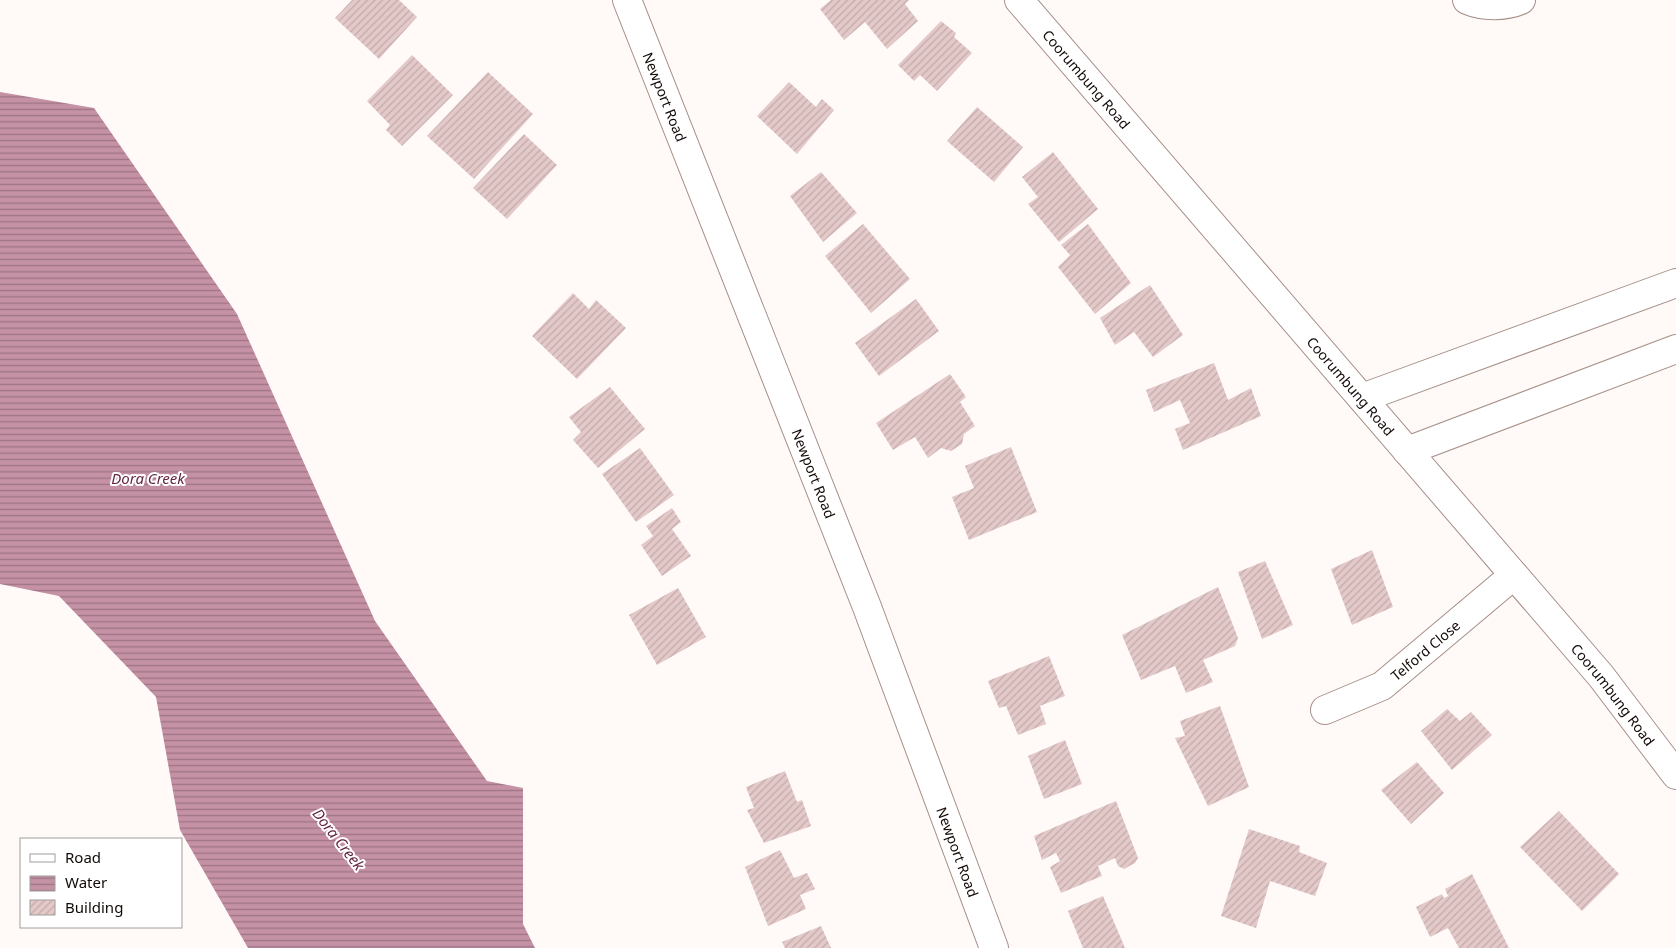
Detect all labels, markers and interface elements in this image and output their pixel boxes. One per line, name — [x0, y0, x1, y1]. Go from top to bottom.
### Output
street label: Coorumbung Road — [1039, 25, 1135, 132]
street label: Newport Road — [639, 49, 691, 144]
street label: Coorumbung Road — [1303, 332, 1399, 439]
street label: Newport Road — [788, 426, 840, 521]
water label: Dora Creek — [111, 468, 185, 488]
street label: Telford Close — [1386, 615, 1464, 684]
street label: Coorumbung Road — [1567, 639, 1660, 749]
water label: Dora Creek — [309, 804, 370, 875]
street label: Newport Road — [933, 804, 984, 899]
legend — [20, 838, 182, 928]
text: Road — [65, 847, 101, 867]
text: Water — [65, 872, 107, 892]
text: Building — [65, 897, 123, 917]

